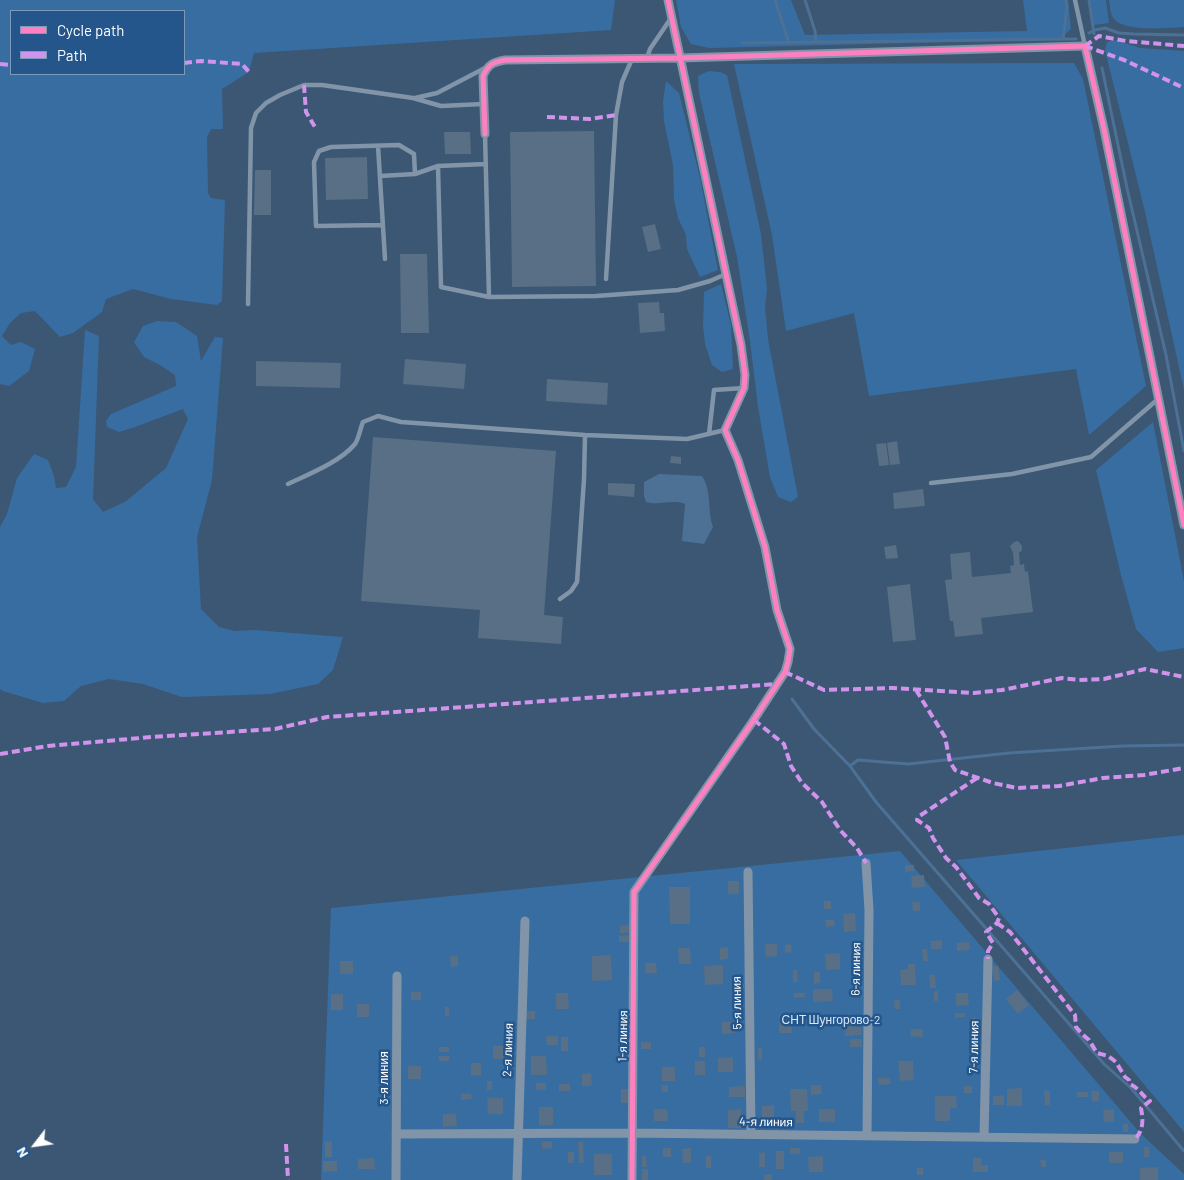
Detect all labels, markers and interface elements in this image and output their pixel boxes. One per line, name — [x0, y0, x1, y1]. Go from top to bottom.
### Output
legend — [10, 10, 185, 75]
text: Cycle path — [57, 21, 124, 39]
text: Path — [57, 46, 87, 64]
street label: 6-я линия — [848, 942, 864, 996]
street label: 5-я линия — [729, 976, 745, 1030]
street label: 1-я линия — [615, 1010, 631, 1062]
park label: СНТ Шунгорово-2 — [782, 1013, 880, 1027]
street label: 7-я линия — [966, 1020, 982, 1074]
street label: 2-я линия — [500, 1023, 516, 1077]
street label: 3-я линия — [377, 1051, 391, 1105]
street label: 4-я линия — [739, 1114, 793, 1130]
north arrow — [10, 1120, 60, 1170]
text: N — [12, 1144, 31, 1161]

